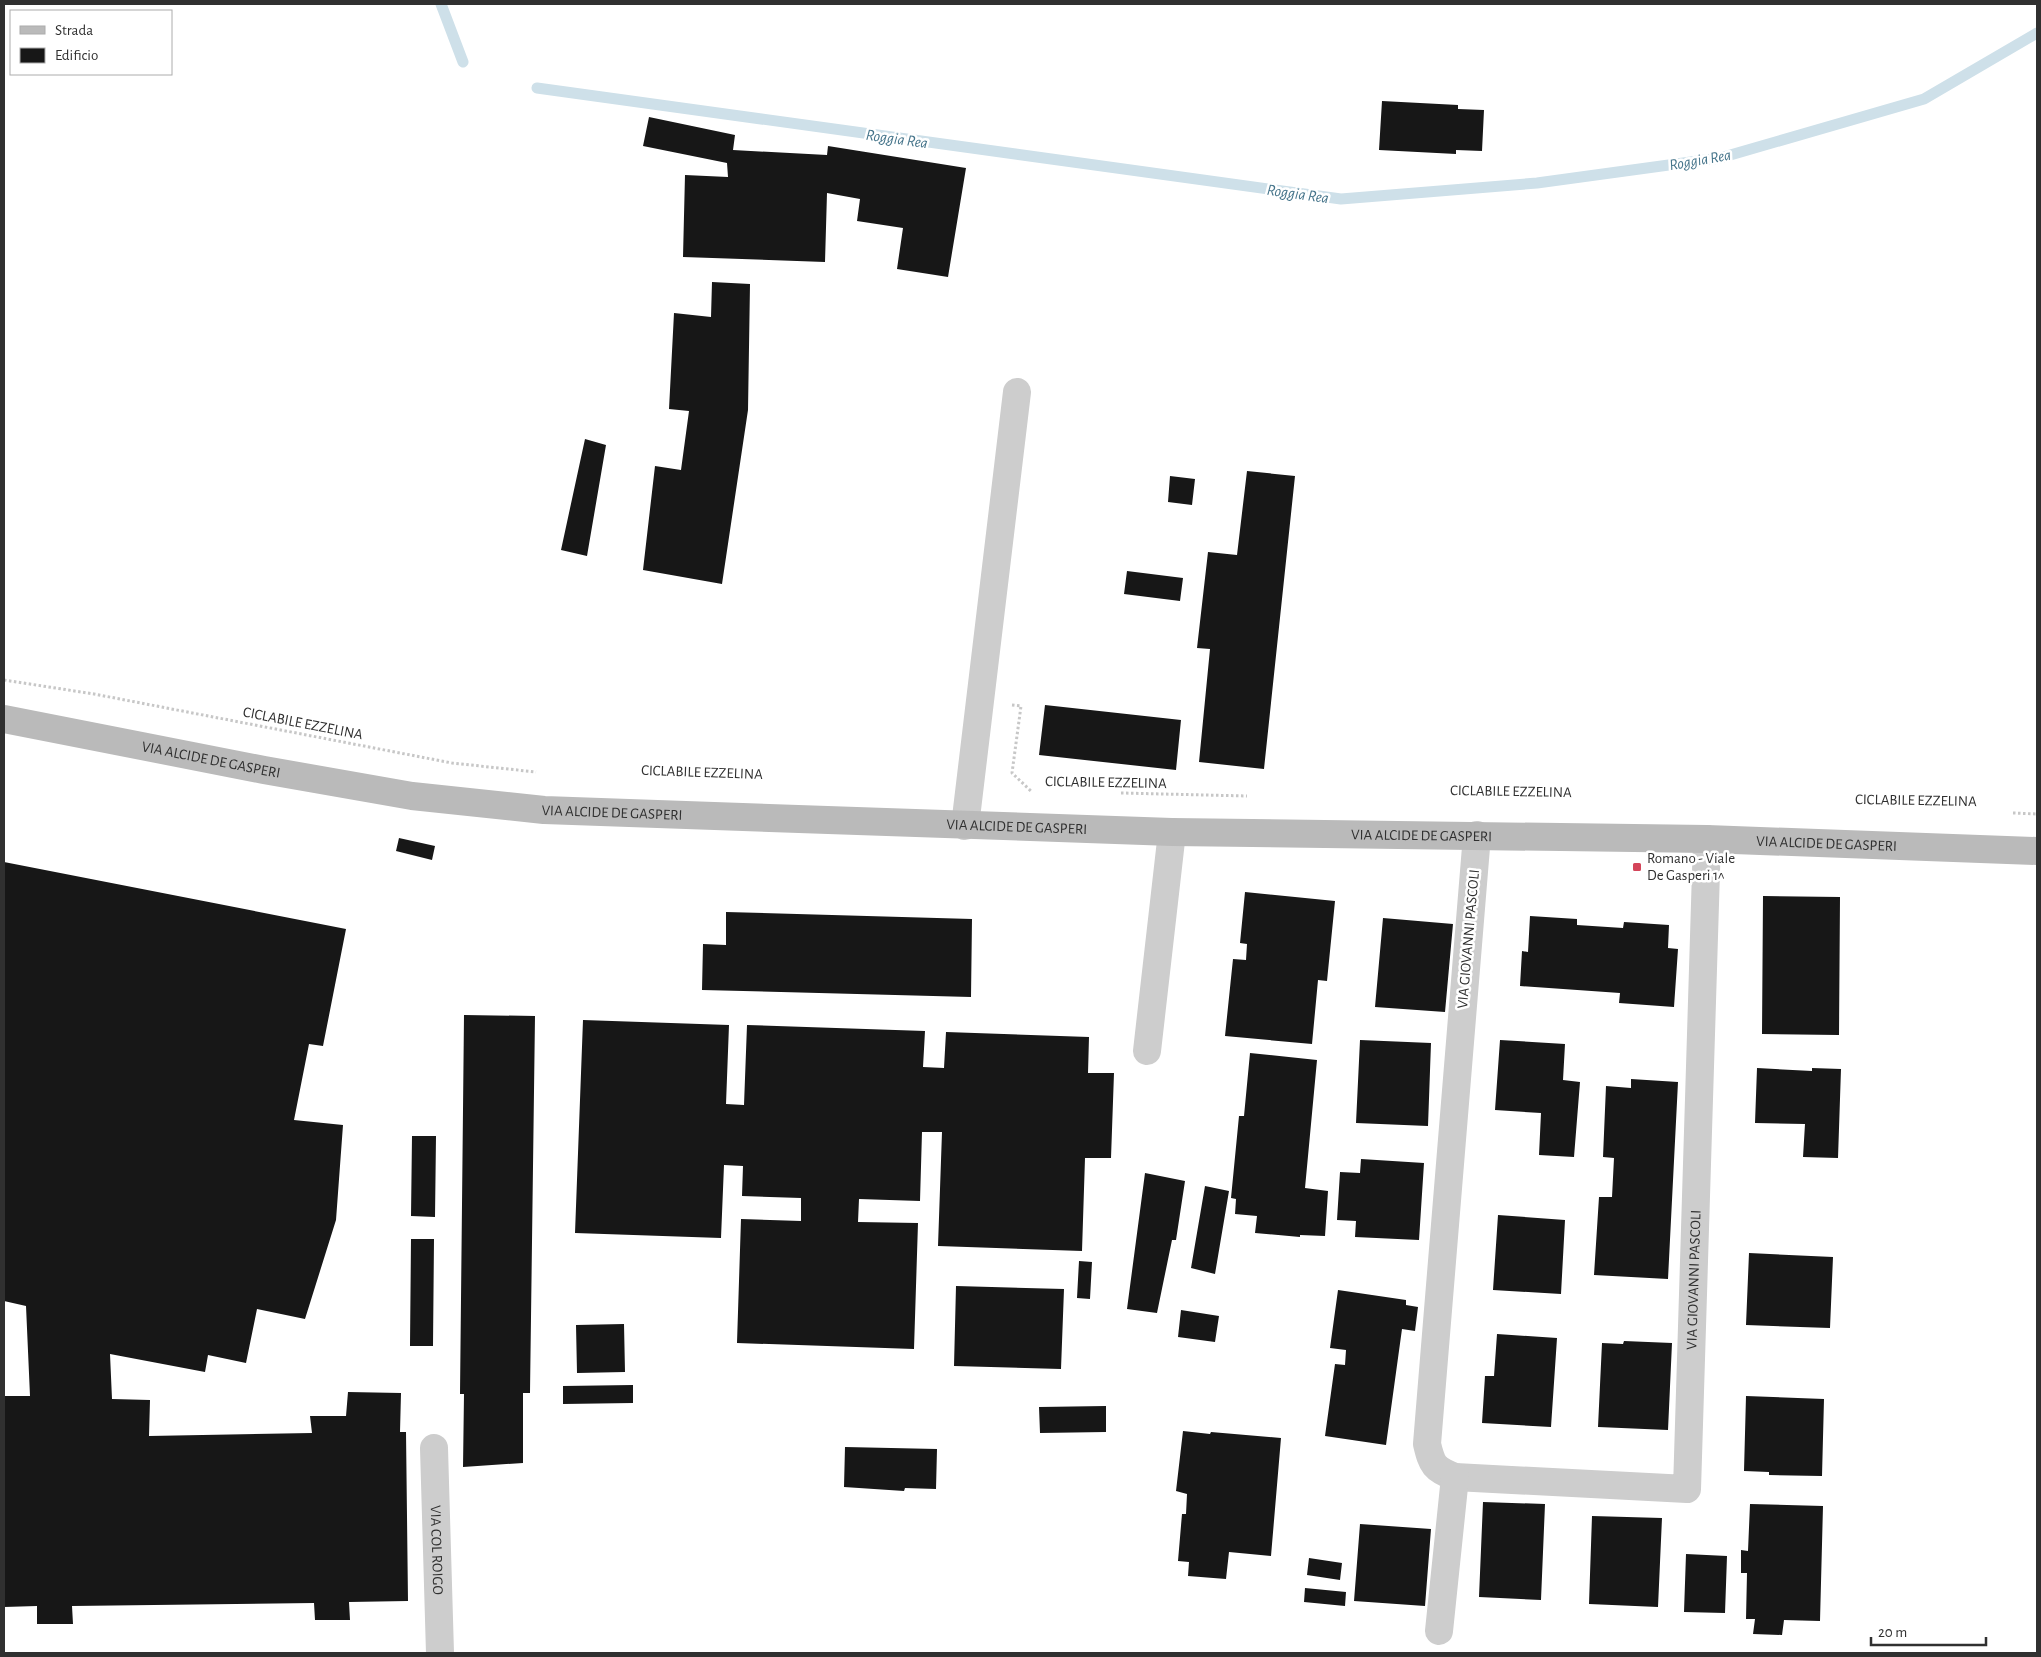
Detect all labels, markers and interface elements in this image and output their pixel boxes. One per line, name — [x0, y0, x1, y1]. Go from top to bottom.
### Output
legend — [10, 10, 172, 75]
text: Strada — [55, 23, 93, 38]
text: Edificio — [55, 48, 98, 63]
water label: Roggia Rea — [865, 127, 929, 151]
water label: Roggia Rea — [1668, 147, 1732, 173]
water label: Roggia Rea — [1266, 182, 1330, 206]
street label: CICLABILE EZZELINA — [242, 705, 364, 743]
street label: VIA ALCIDE DE GASPERI — [140, 739, 281, 781]
street label: CICLABILE EZZELINA — [641, 763, 763, 782]
street label: CICLABILE EZZELINA — [1045, 774, 1167, 791]
street label: CICLABILE EZZELINA — [1450, 783, 1572, 800]
street label: CICLABILE EZZELINA — [1855, 792, 1977, 809]
street label: VIA ALCIDE DE GASPERI — [541, 803, 683, 823]
street label: VIA ALCIDE DE GASPERI — [946, 817, 1087, 837]
street label: VIA ALCIDE DE GASPERI — [1351, 827, 1492, 844]
street label: VIA ALCIDE DE GASPERI — [1756, 834, 1897, 854]
place label: Romano - Viale De Gasperi 1^ — [1647, 851, 1735, 883]
marker: Romano - Viale De Gasperi 1^ — [1631, 861, 1643, 873]
street label: VIA GIOVANNI PASCOLI — [1455, 869, 1482, 1009]
street label: VIA GIOVANNI PASCOLI — [1684, 1210, 1704, 1350]
street label: VIA COL ROIGO — [428, 1505, 445, 1595]
scale bar — [1871, 1614, 1986, 1646]
text: 20 m — [1878, 1625, 1907, 1640]

